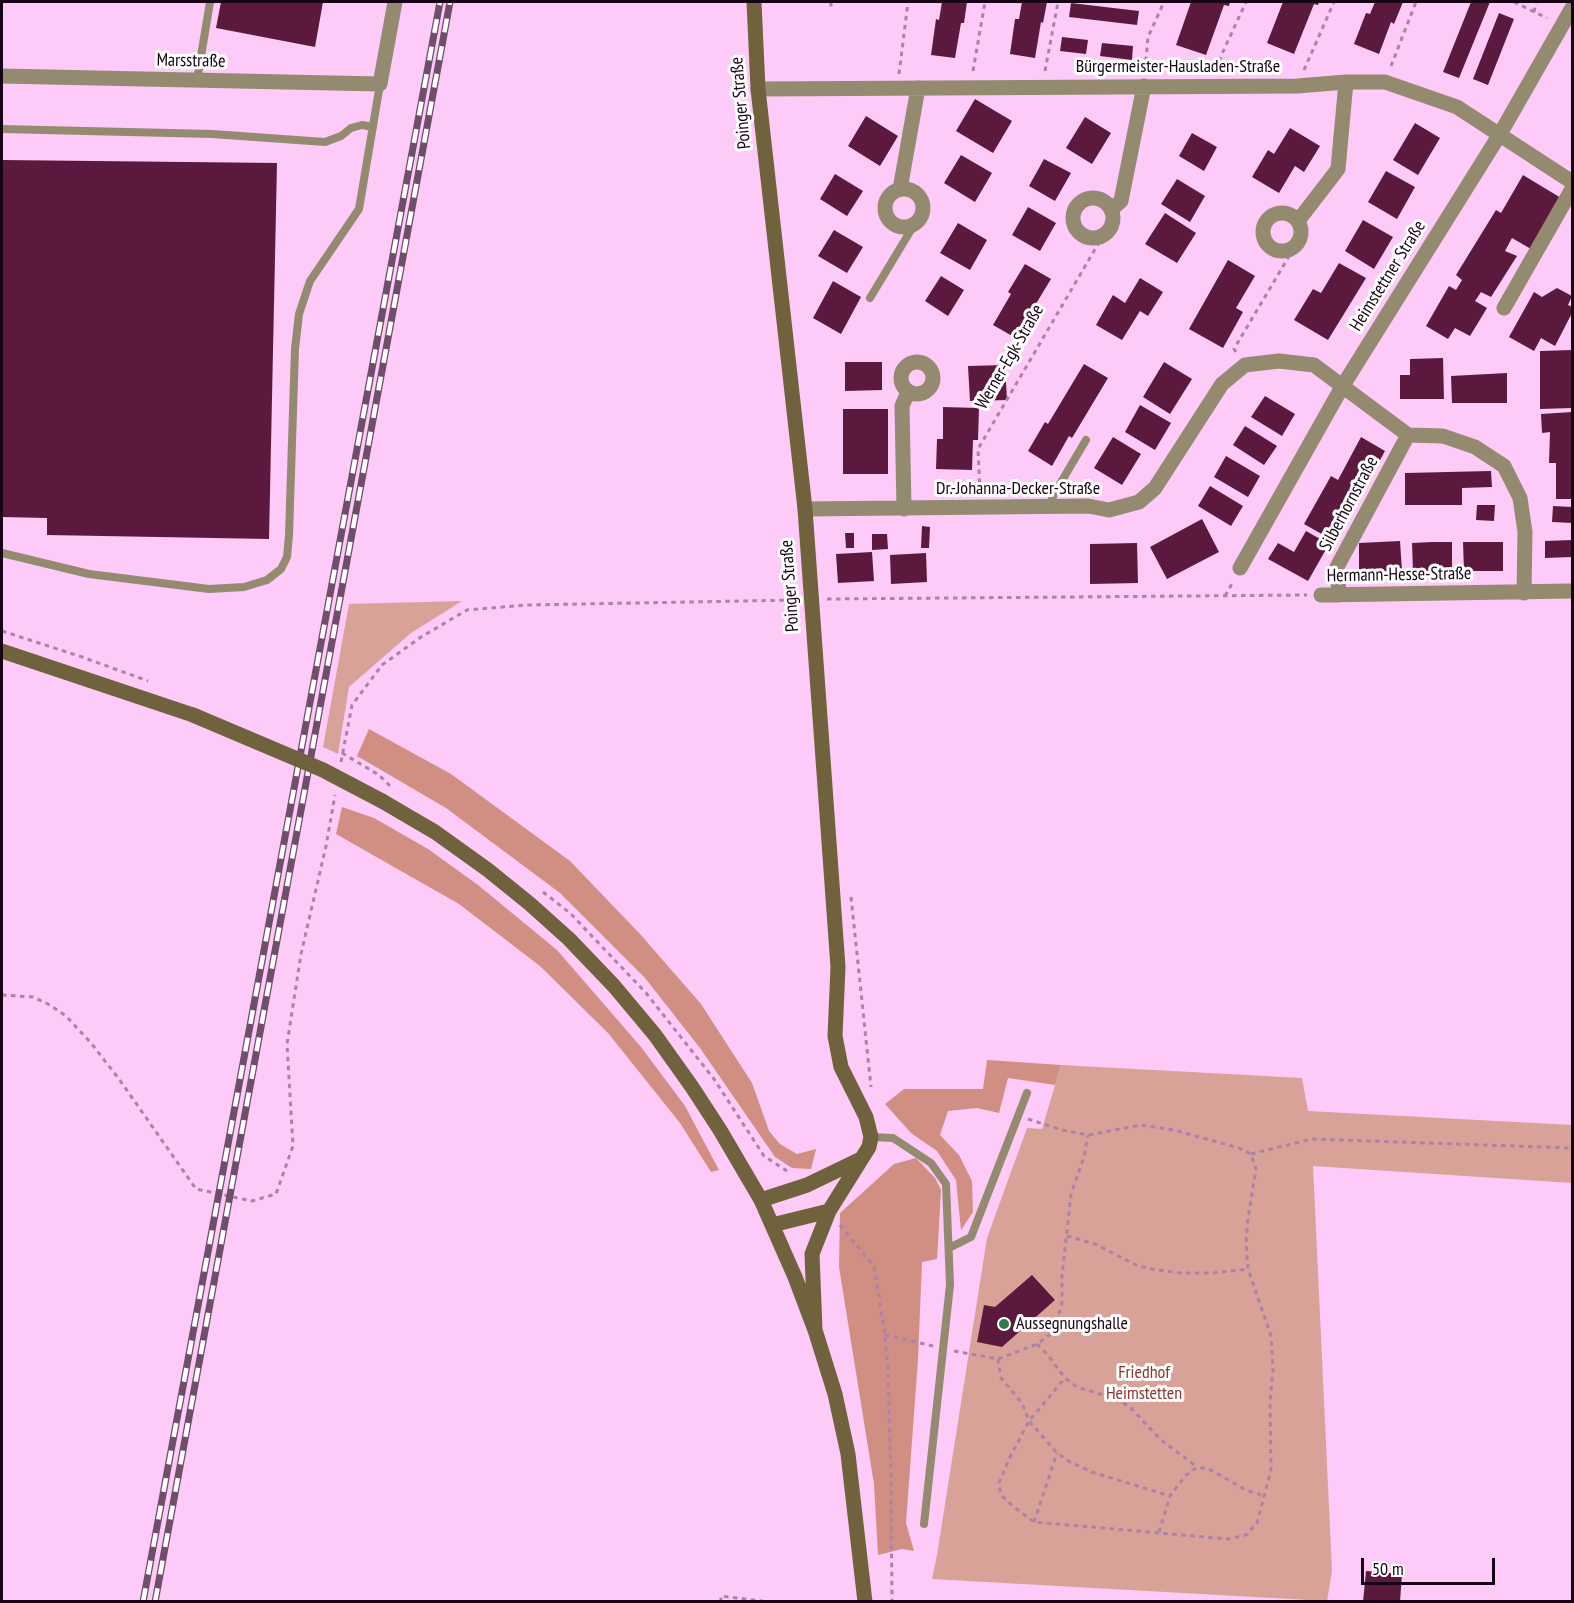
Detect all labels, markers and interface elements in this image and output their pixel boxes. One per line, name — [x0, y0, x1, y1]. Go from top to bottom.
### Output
street label: Marsstraße — [156, 50, 226, 72]
street label: Poinger Straße — [726, 56, 756, 150]
street label: Bürgermeister-Hausladen-Straße — [1076, 56, 1280, 78]
street label: Heimstettner Straße — [1345, 217, 1431, 335]
street label: Werner-Egk-Straße — [971, 301, 1049, 413]
street label: Silberhornstraße — [1315, 453, 1383, 555]
street label: Dr.-Johanna-Decker-Straße — [936, 478, 1100, 500]
street label: Poinger Straße — [776, 539, 804, 633]
street label: Hermann-Hesse-Straße — [1326, 563, 1472, 587]
place label: Aussegnungshalle — [1016, 1313, 1128, 1335]
marker: Aussegnungshalle — [997, 1317, 1011, 1331]
park label: Friedhof Heimstetten — [1106, 1362, 1182, 1404]
scale bar — [1364, 1546, 1498, 1584]
text: 50 m — [1372, 1557, 1404, 1580]

